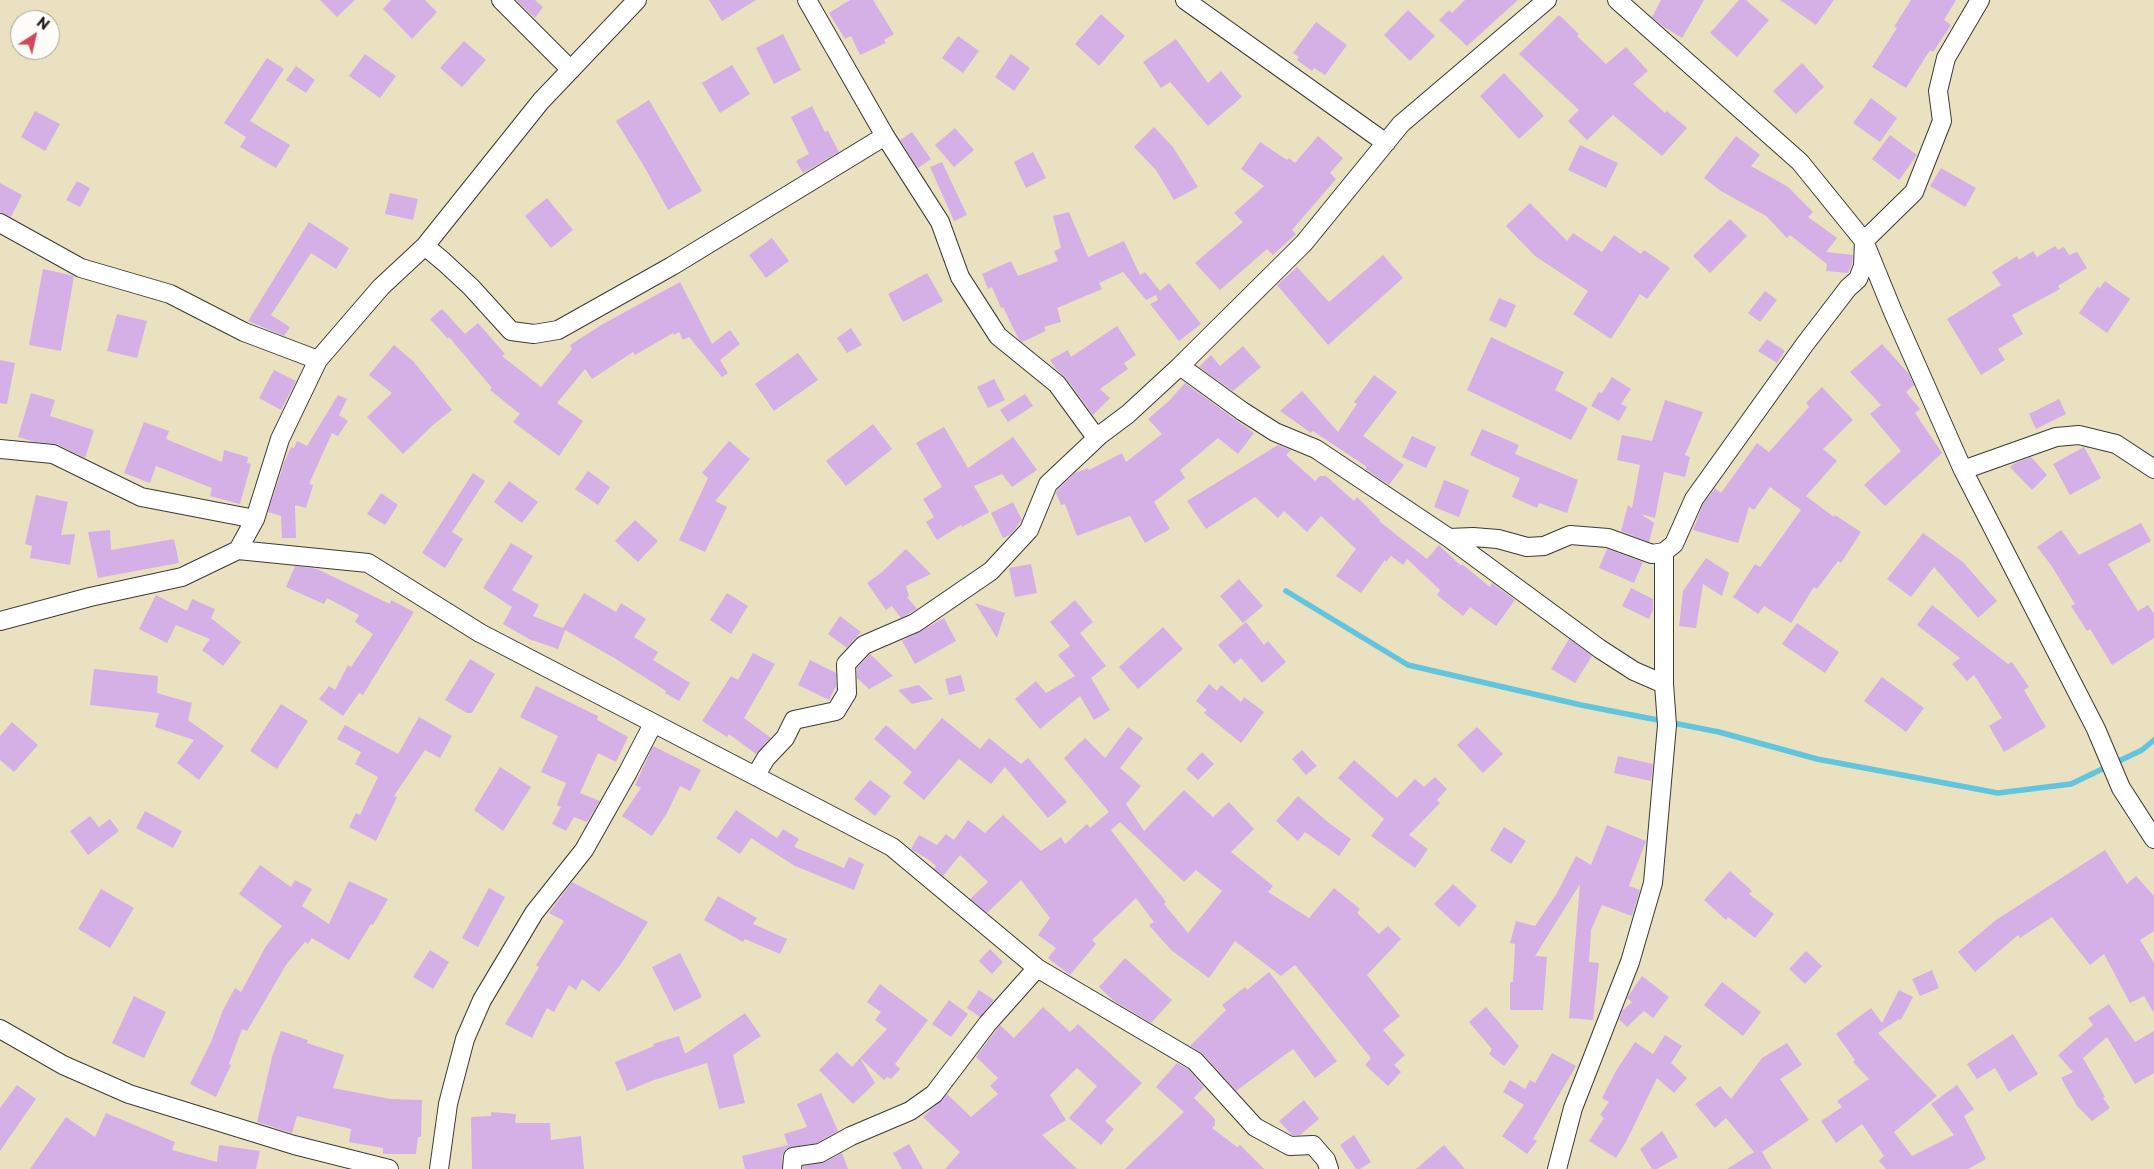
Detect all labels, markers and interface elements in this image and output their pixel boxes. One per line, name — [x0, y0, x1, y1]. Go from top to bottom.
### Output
north arrow — [10, 10, 60, 60]
text: N — [33, 11, 54, 35]

